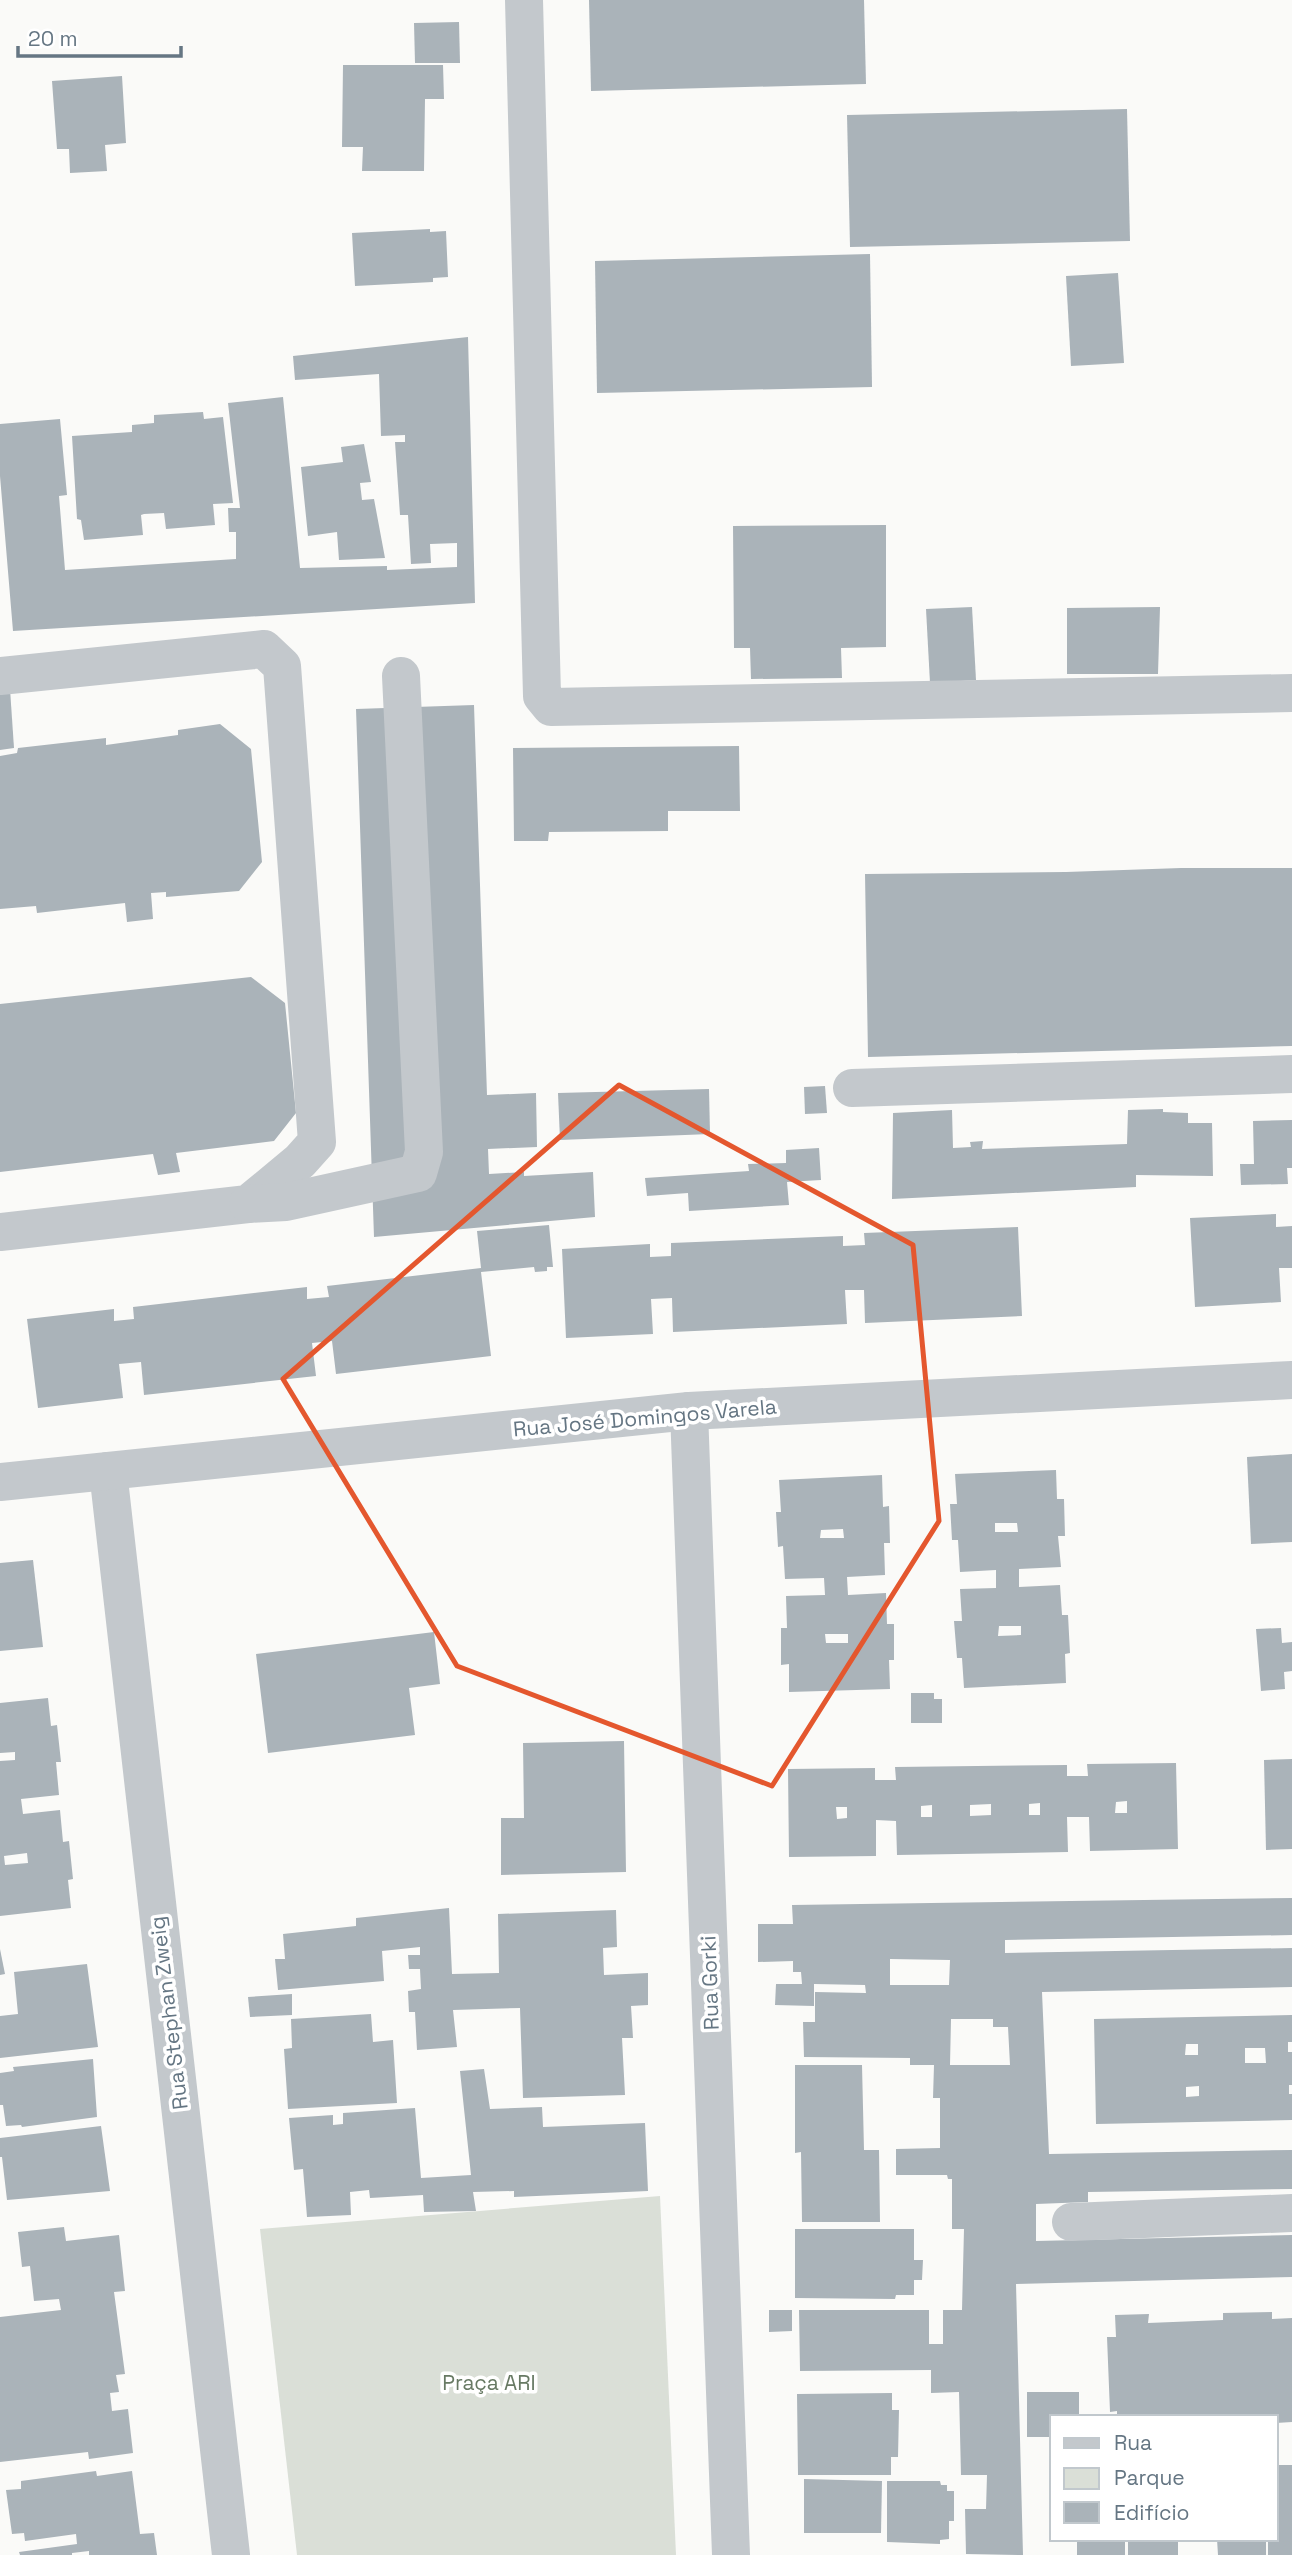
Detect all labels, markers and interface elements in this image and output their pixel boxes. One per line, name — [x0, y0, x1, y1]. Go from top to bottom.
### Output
scale bar — [18, 14, 180, 58]
text: 20 m — [28, 25, 78, 52]
street label: Rua José Domingos Varela — [512, 1393, 778, 1442]
street label: Rua Stephan Zweig — [143, 1915, 194, 2111]
street label: Rua Gorki — [694, 1935, 725, 2031]
park label: Praça ARI — [442, 2369, 536, 2396]
legend — [1050, 2415, 1278, 2541]
text: Rua — [1114, 2429, 1152, 2456]
text: Parque — [1114, 2464, 1185, 2491]
text: Edifício — [1114, 2499, 1190, 2526]

